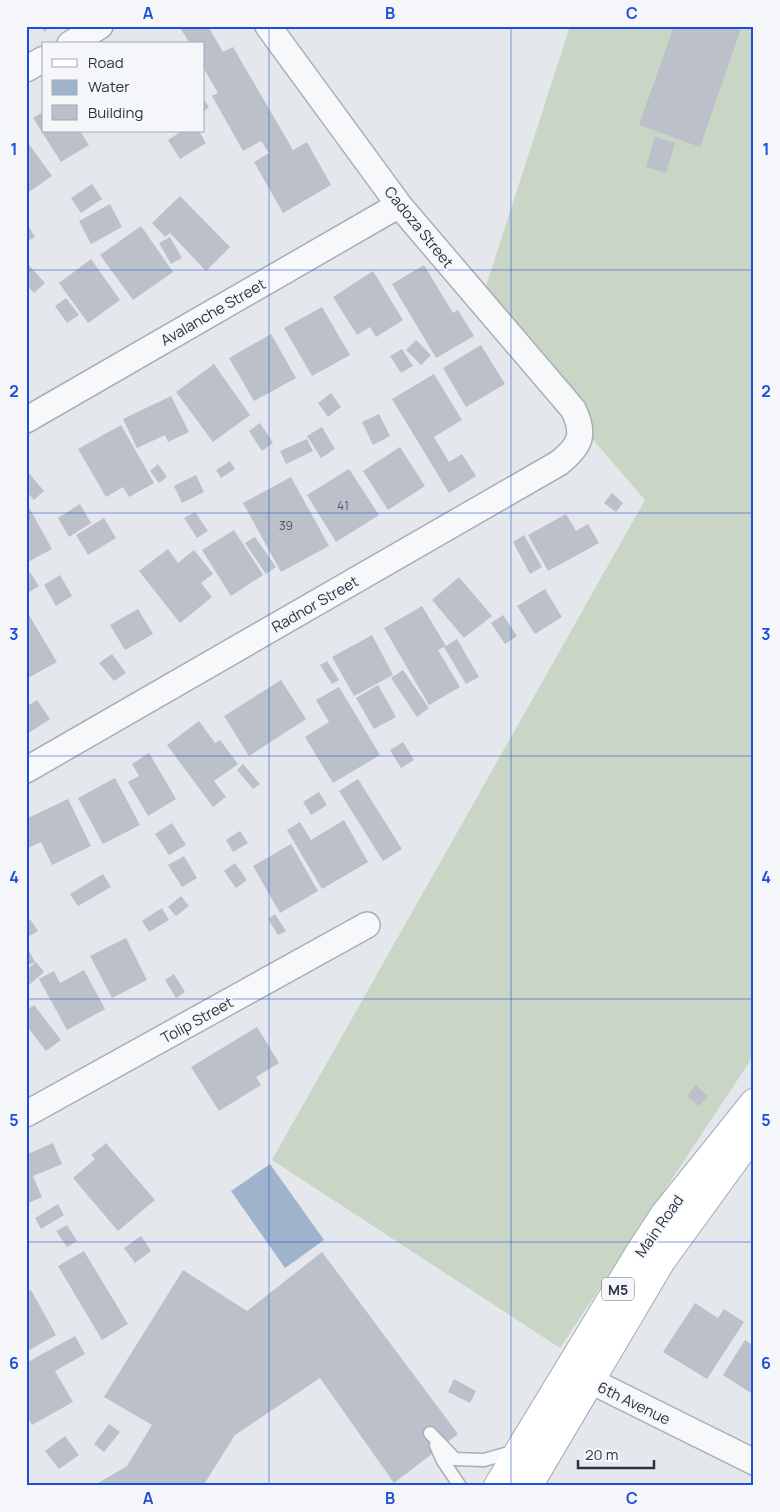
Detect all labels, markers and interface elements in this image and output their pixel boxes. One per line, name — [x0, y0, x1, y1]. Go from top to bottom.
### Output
text: A — [143, 2, 154, 24]
text: B — [385, 2, 395, 24]
text: C — [626, 2, 638, 24]
legend — [42, 42, 205, 132]
text: Road — [88, 52, 124, 73]
text: Water — [88, 76, 130, 97]
text: Building — [88, 102, 143, 123]
text: 1 — [10, 138, 18, 160]
text: 1 — [762, 138, 770, 160]
street label: Cadoza Street — [380, 182, 458, 272]
street label: Avalanche Street — [157, 273, 269, 351]
text: 2 — [9, 380, 19, 402]
text: 2 — [761, 380, 771, 402]
house number: 41 — [337, 497, 349, 514]
house number: 39 — [279, 517, 293, 534]
street label: Radnor Street — [268, 571, 362, 637]
text: 3 — [9, 623, 19, 645]
text: 3 — [761, 623, 771, 645]
text: 4 — [9, 866, 19, 888]
text: 4 — [761, 866, 771, 888]
street label: Tolip Street — [157, 992, 237, 1048]
text: 5 — [9, 1109, 19, 1131]
text: 5 — [761, 1109, 771, 1131]
street label: Main Road — [630, 1191, 688, 1261]
road number: M5 — [602, 1278, 634, 1300]
text: 6 — [9, 1352, 19, 1374]
text: 6 — [761, 1352, 771, 1374]
street label: 6th Avenue — [594, 1376, 674, 1430]
scale bar — [578, 1437, 654, 1469]
text: 20 m — [585, 1444, 618, 1465]
text: A — [143, 1487, 154, 1509]
text: B — [385, 1487, 395, 1509]
text: C — [626, 1487, 638, 1509]

